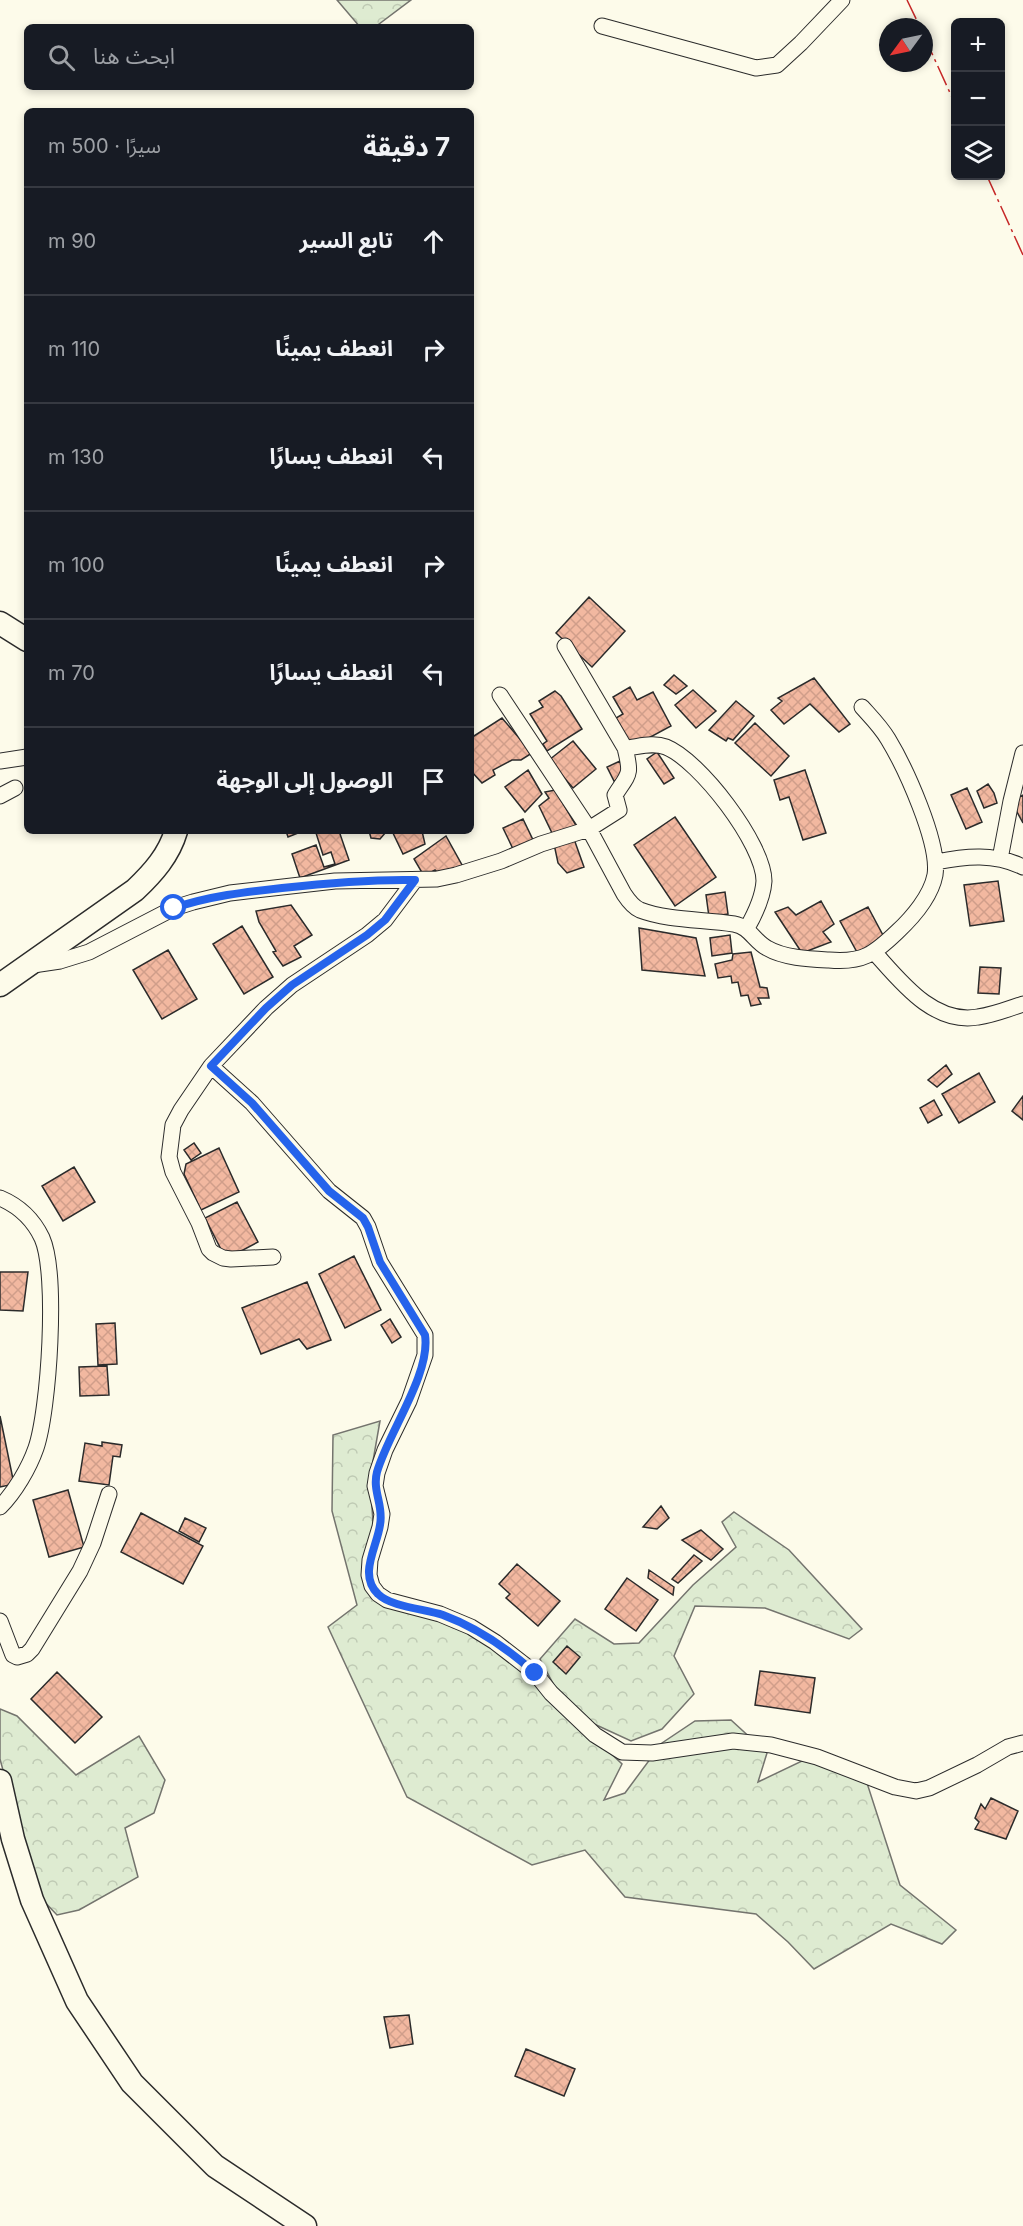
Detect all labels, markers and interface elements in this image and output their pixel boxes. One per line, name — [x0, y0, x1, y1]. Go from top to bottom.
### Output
north arrow — [879, 18, 933, 72]
map controls — [951, 18, 1005, 180]
button: + — [951, 18, 1005, 72]
search box — [24, 24, 474, 90]
icon: search — [45, 41, 78, 74]
text: ابحث هنا — [93, 43, 175, 69]
button: − — [951, 72, 1005, 126]
button: layers — [951, 126, 1005, 180]
text: 7 دقيقة — [363, 131, 450, 162]
text: سيرًا · 500 m — [48, 134, 161, 158]
icon: ahead — [417, 225, 450, 258]
text: تابع السير — [300, 227, 393, 253]
text: 90 m — [48, 229, 96, 253]
icon: right — [417, 333, 450, 366]
text: انعطف يمينًا — [275, 335, 393, 361]
text: 110 m — [48, 337, 100, 361]
icon: left — [417, 441, 450, 474]
text: انعطف يسارًا — [270, 443, 393, 469]
text: 130 m — [48, 445, 104, 469]
icon: right — [417, 549, 450, 582]
text: انعطف يمينًا — [275, 551, 393, 577]
text: 100 m — [48, 553, 105, 577]
icon: left — [417, 657, 450, 690]
text: انعطف يسارًا — [270, 659, 393, 685]
text: 70 m — [48, 661, 95, 685]
icon: arrive — [417, 765, 450, 798]
text: الوصول إلى الوجهة — [216, 767, 393, 793]
route start — [160, 894, 186, 920]
route end — [521, 1659, 547, 1685]

